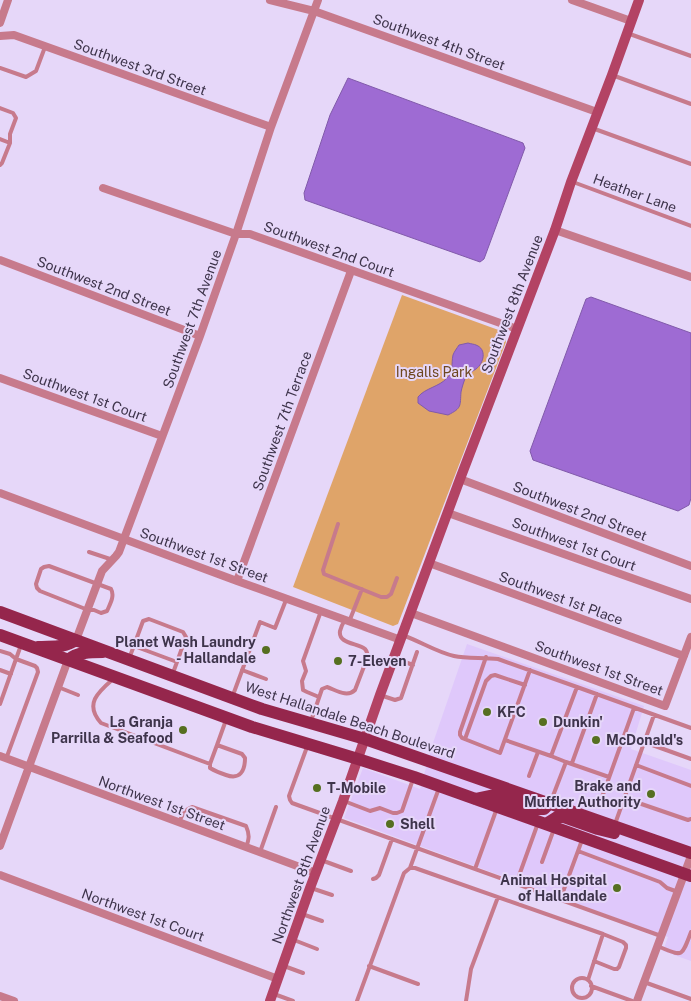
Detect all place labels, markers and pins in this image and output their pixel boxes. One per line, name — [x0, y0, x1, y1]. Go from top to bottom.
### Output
place label: Planet Wash Laundry - Hallandale — [115, 634, 256, 666]
marker: Planet Wash Laundry - Hallandale — [260, 644, 272, 656]
place label: 7-Eleven — [348, 653, 407, 669]
marker: 7-Eleven — [332, 655, 344, 667]
place label: KFC — [497, 704, 526, 720]
marker: KFC — [481, 706, 493, 718]
place label: La Granja Parrilla & Seafood — [51, 714, 173, 746]
place label: Dunkin' — [553, 714, 603, 730]
marker: Dunkin' — [537, 716, 549, 728]
marker: La Granja Parrilla & Seafood — [177, 724, 189, 736]
place label: McDonald's — [606, 732, 683, 748]
marker: McDonald's — [590, 734, 602, 746]
place label: Brake and Muffler Authority — [524, 778, 641, 810]
place label: T-Mobile — [327, 780, 386, 796]
marker: T-Mobile — [311, 782, 323, 794]
marker: Brake and Muffler Authority — [645, 788, 657, 800]
place label: Shell — [400, 816, 435, 832]
marker: Shell — [384, 818, 396, 830]
place label: Animal Hospital of Hallandale — [500, 872, 607, 904]
marker: Animal Hospital of Hallandale — [611, 882, 623, 894]

